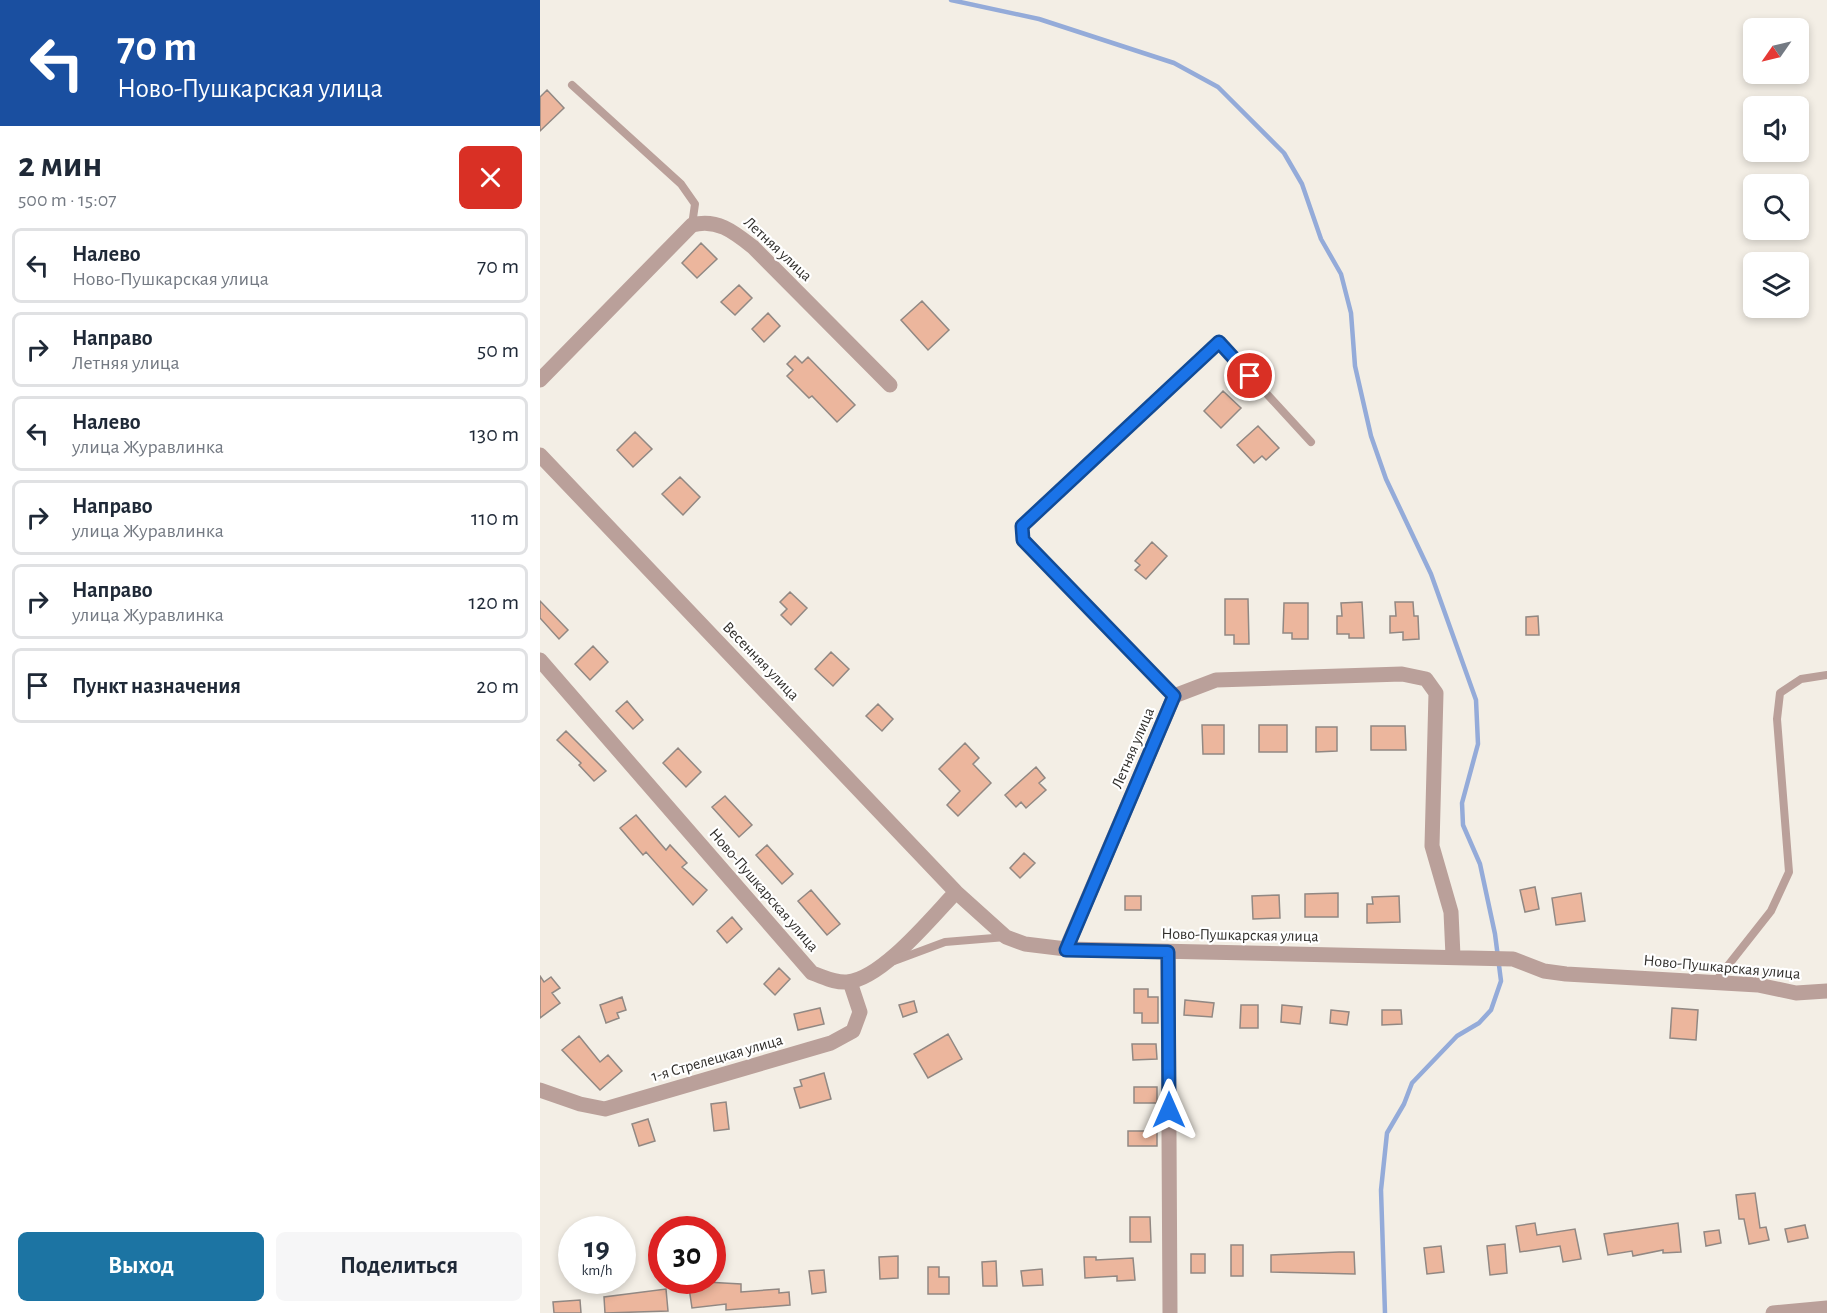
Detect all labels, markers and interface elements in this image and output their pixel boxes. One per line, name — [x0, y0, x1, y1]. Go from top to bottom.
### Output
north arrow — [1743, 18, 1809, 84]
map controls — [1743, 18, 1809, 318]
icon: left — [18, 24, 96, 102]
text: 70 m — [117, 26, 197, 68]
text: Ново-Пушкарская улица — [117, 75, 383, 102]
button: sound — [1743, 96, 1809, 162]
button: close — [459, 146, 522, 209]
text: 2 мин — [18, 147, 102, 183]
button: search — [1743, 174, 1809, 240]
text: 500 m · 15:07 — [18, 190, 117, 210]
street label: Летняя улица — [740, 214, 815, 285]
text: Налево — [72, 243, 141, 265]
icon: left — [21, 249, 54, 282]
button: layers — [1743, 252, 1809, 318]
text: 70 m — [477, 255, 519, 277]
text: Ново-Пушкарская улица — [72, 269, 269, 289]
text: Направо — [72, 327, 153, 349]
icon: right — [21, 333, 54, 366]
text: 50 m — [477, 339, 519, 361]
pin — [1224, 350, 1275, 401]
text: Летняя улица — [72, 353, 180, 373]
icon: arrive — [1233, 359, 1266, 392]
text: Налево — [72, 411, 141, 433]
icon: left — [21, 417, 54, 450]
text: 130 m — [470, 423, 519, 445]
text: улица Журавлинка — [72, 437, 224, 457]
text: Направо — [72, 495, 153, 517]
icon: right — [21, 501, 54, 534]
text: 110 m — [471, 507, 519, 529]
text: улица Журавлинка — [72, 521, 224, 541]
text: Направо — [72, 579, 153, 601]
icon: right — [21, 585, 54, 618]
text: 120 m — [469, 591, 519, 613]
text: улица Журавлинка — [72, 605, 224, 625]
street label: Весенняя улица — [719, 619, 802, 704]
icon: arrive — [21, 669, 54, 702]
text: Пункт назначения — [72, 675, 241, 697]
text: 20 m — [476, 675, 519, 697]
street label: Летняя улица — [1109, 705, 1158, 791]
street label: Ново-Пушкарская улица — [706, 825, 822, 955]
street label: Ново-Пушкарская улица — [1161, 926, 1319, 945]
street label: Ново-Пушкарская улица — [1643, 952, 1801, 983]
street label: 1-я Стрелецкая улица — [649, 1032, 785, 1085]
position arrow — [1137, 1078, 1201, 1142]
speed limit sign: 30 — [648, 1216, 726, 1294]
button: Выход — [18, 1232, 264, 1301]
button: Поделиться — [276, 1232, 522, 1301]
text: 19 — [584, 1233, 610, 1263]
text: km/h — [582, 1263, 612, 1278]

